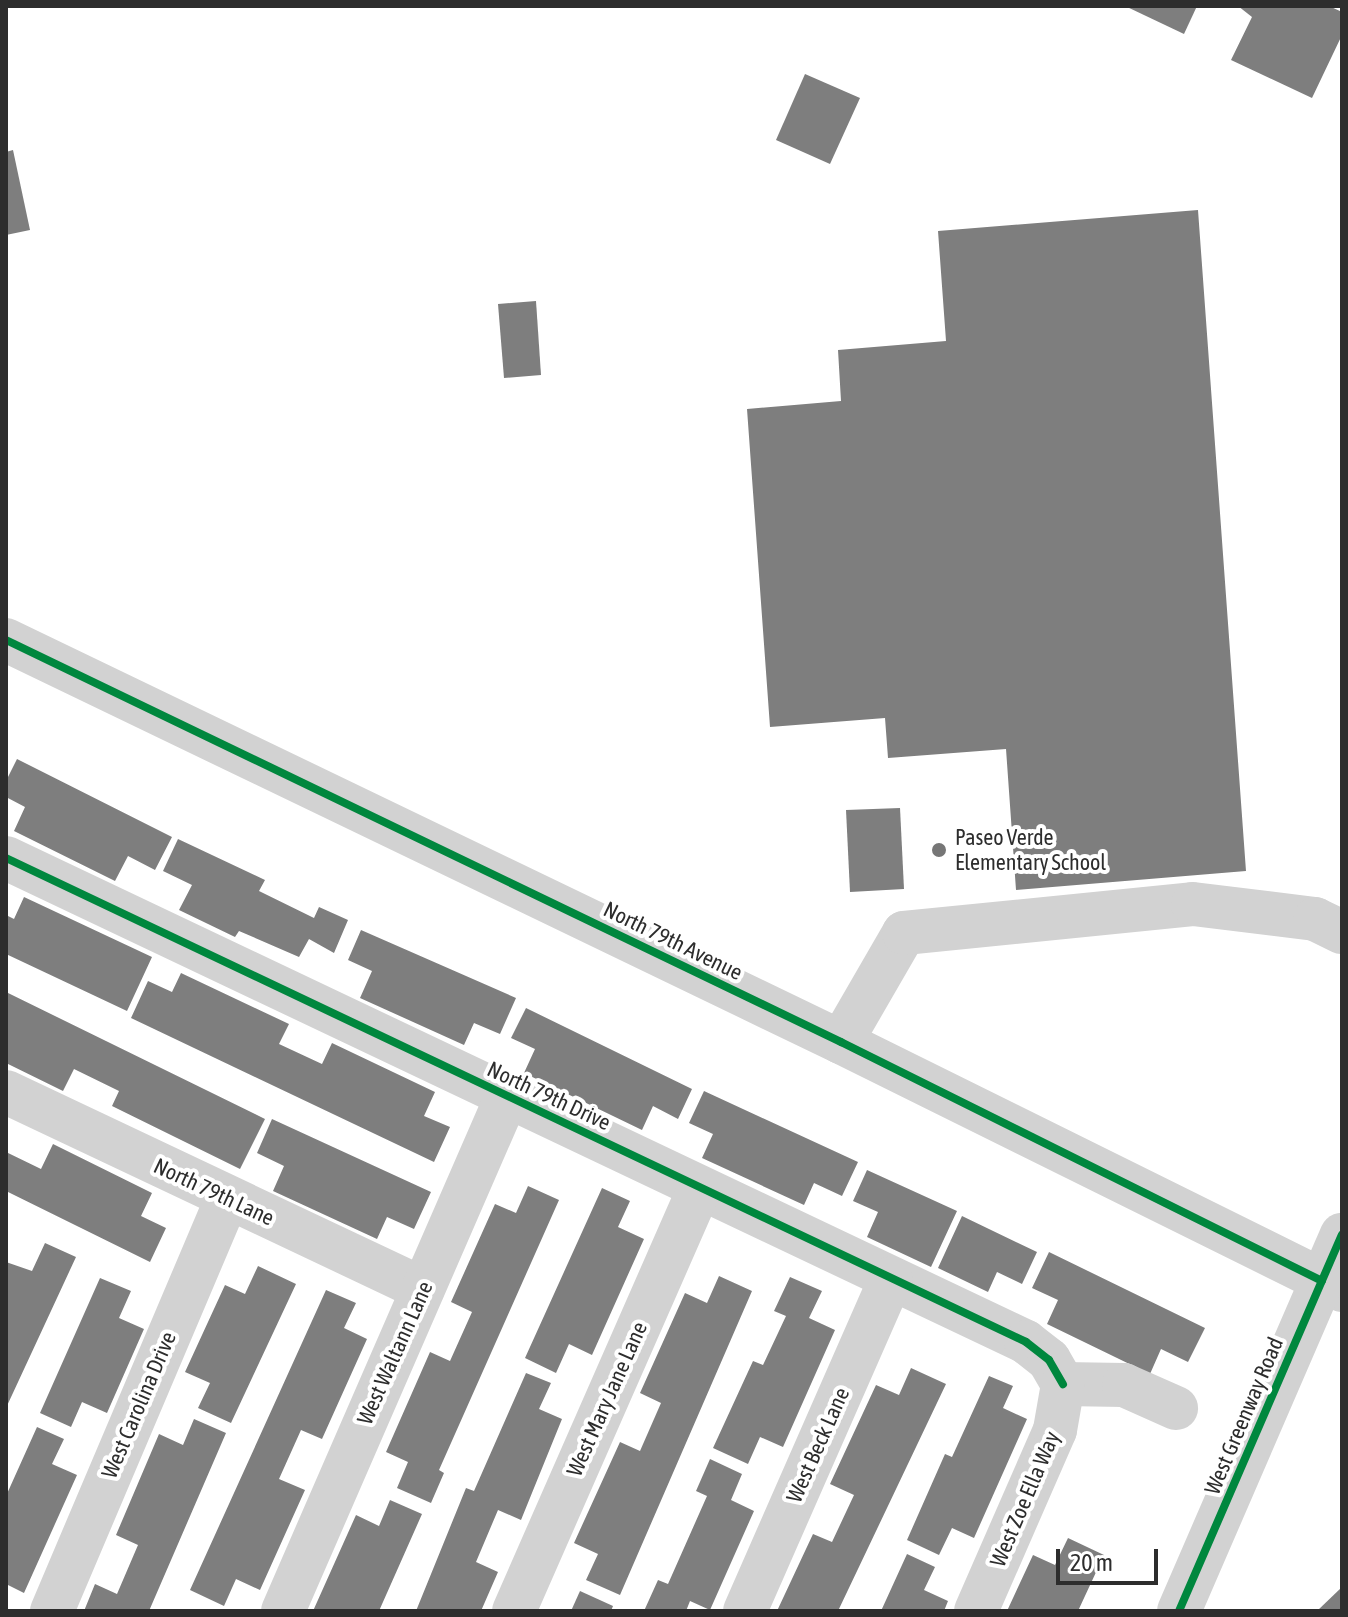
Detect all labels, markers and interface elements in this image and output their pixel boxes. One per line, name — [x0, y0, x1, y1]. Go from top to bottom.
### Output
place label: Paseo Verde Elementary School — [955, 824, 1106, 876]
marker: Paseo Verde Elementary School — [930, 841, 948, 859]
street label: North 79th Avenue — [599, 896, 747, 986]
street label: North 79th Drive — [483, 1056, 615, 1136]
street label: North 79th Lane — [150, 1153, 278, 1231]
street label: West Waltann Lane — [352, 1277, 438, 1429]
street label: West Mary Jane Lane — [561, 1318, 653, 1480]
street label: West Carolina Drive — [96, 1328, 182, 1482]
street label: West Greenway Road — [1199, 1333, 1289, 1499]
street label: West Beck Lane — [781, 1383, 855, 1507]
street label: West Zoe Ella Way — [985, 1427, 1065, 1571]
scale bar — [1060, 1533, 1162, 1583]
text: 20 m — [1070, 1549, 1113, 1576]

